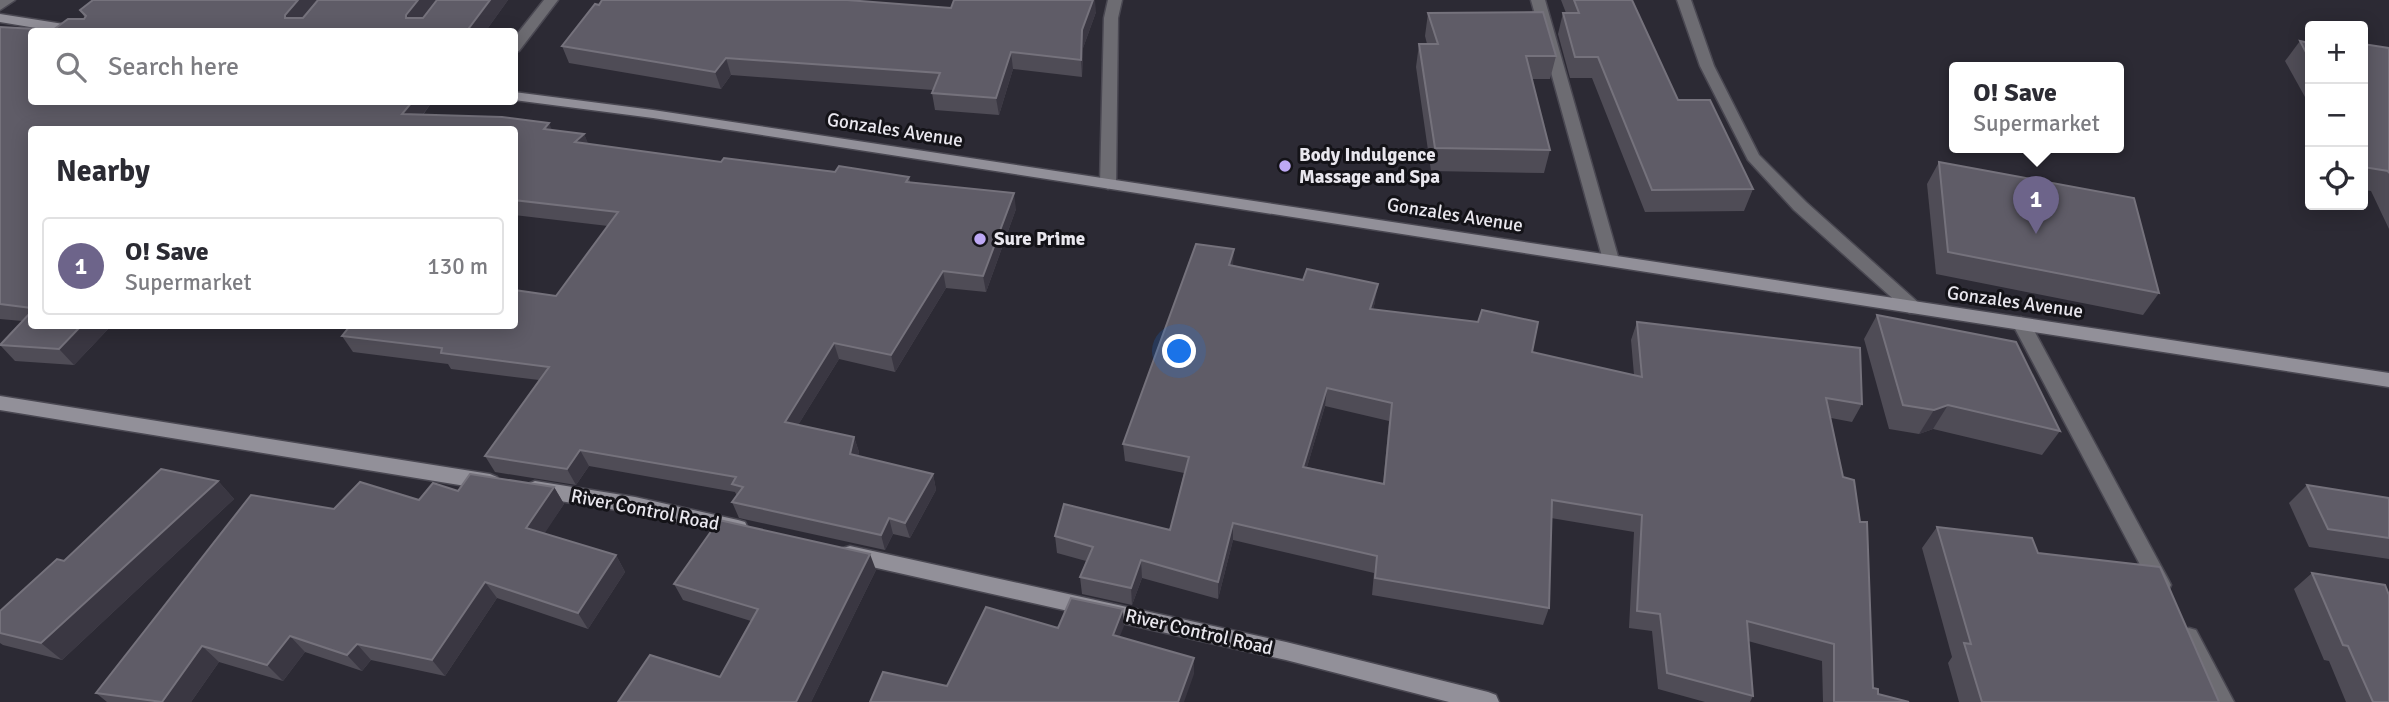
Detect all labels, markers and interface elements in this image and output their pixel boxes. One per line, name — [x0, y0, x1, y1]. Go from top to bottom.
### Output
map controls — [2305, 21, 2368, 210]
button: + — [2305, 21, 2368, 84]
search box — [28, 28, 518, 105]
icon: search — [52, 48, 90, 86]
text: Search here — [108, 51, 239, 83]
popup — [1949, 62, 2124, 153]
text: O! Save — [1973, 77, 2057, 109]
button: − — [2305, 84, 2368, 147]
street label: Gonzales Avenue — [825, 107, 965, 153]
text: Supermarket — [1973, 109, 2100, 138]
place label: Body Indulgence Massage and Spa — [1299, 143, 1440, 189]
button: locate — [2305, 147, 2368, 210]
text: Nearby — [56, 153, 150, 190]
marker: Body Indulgence Massage and Spa — [1277, 158, 1293, 174]
pin: 1 — [2013, 176, 2059, 234]
street label: Gonzales Avenue — [1385, 192, 1525, 238]
place label: Sure Prime — [994, 227, 1085, 251]
marker: Sure Prime — [972, 231, 988, 247]
text: O! Save — [125, 236, 209, 268]
text: 1 — [75, 252, 87, 281]
text: 130 m — [427, 252, 488, 281]
text: Supermarket — [125, 268, 252, 297]
street label: Gonzales Avenue — [1945, 281, 2085, 323]
your location — [1162, 334, 1196, 368]
street label: River Control Road — [569, 484, 721, 536]
street label: River Control Road — [1123, 603, 1275, 661]

